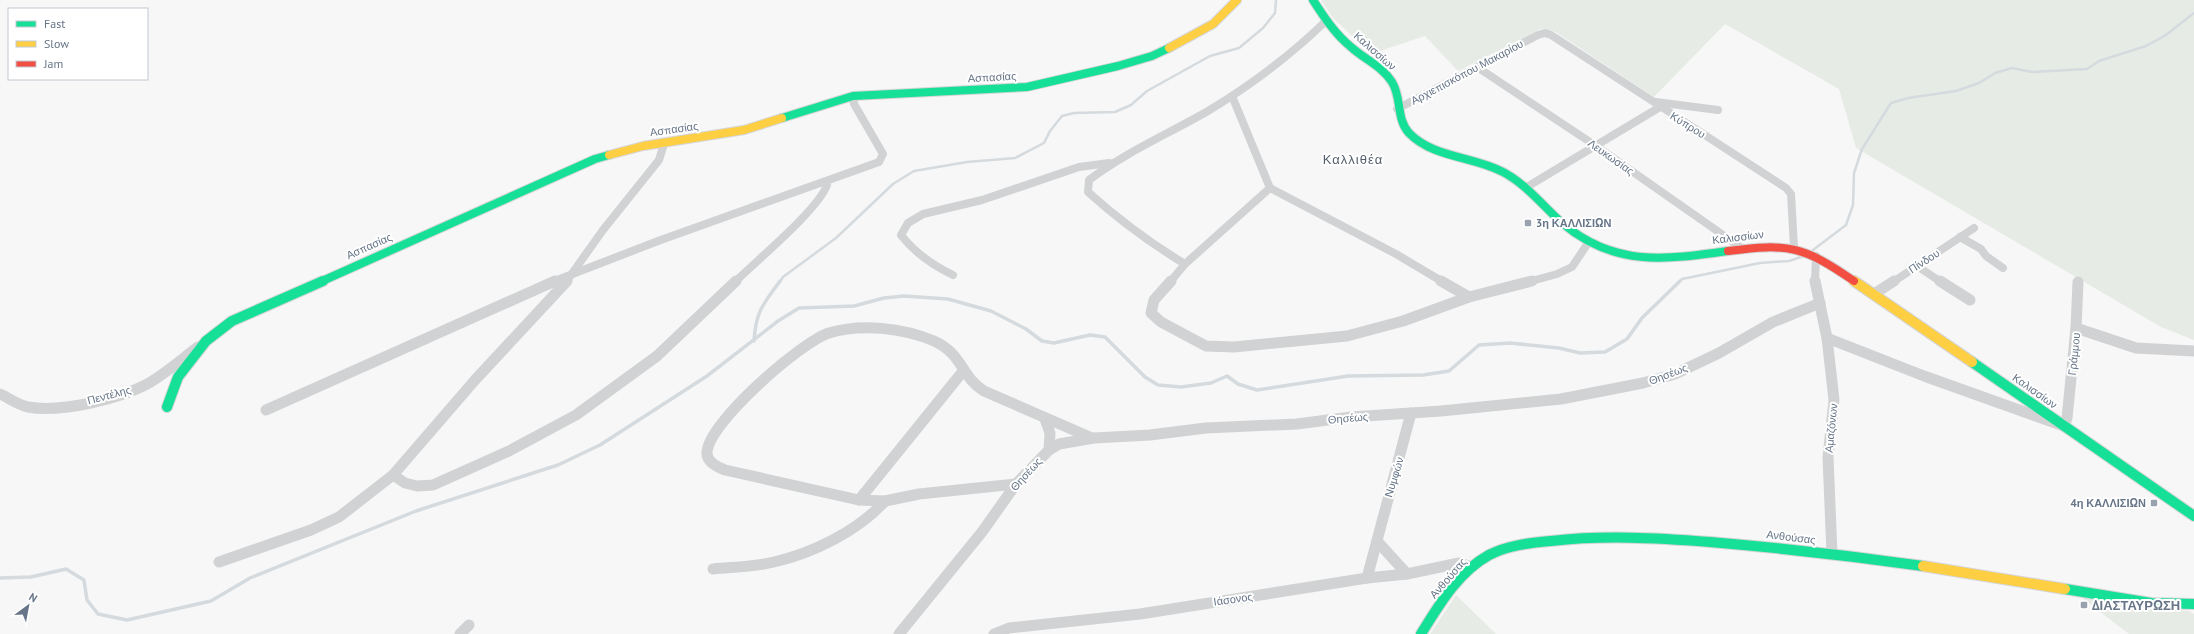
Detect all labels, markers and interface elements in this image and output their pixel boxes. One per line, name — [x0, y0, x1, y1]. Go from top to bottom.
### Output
legend — [8, 8, 148, 80]
text: Fast — [44, 16, 65, 31]
street label: Καλισσίων — [1351, 29, 1399, 74]
text: Slow — [44, 36, 69, 51]
street label: Αρχιεπισκόπου Μακαρίου — [1408, 36, 1526, 108]
text: Jam — [43, 56, 63, 71]
street label: Ασπασίας — [967, 69, 1017, 85]
street label: Κύπρου — [1668, 109, 1708, 141]
street label: Ασπασίας — [649, 119, 699, 139]
street label: Λευκωσίας — [1585, 136, 1637, 178]
district label: Καλλιθέα — [1323, 151, 1383, 168]
place label: 3η ΚΑΛΛΙΣΙΩΝ — [1536, 216, 1612, 230]
marker: 3η ΚΑΛΛΙΣΙΩΝ — [1523, 218, 1533, 228]
street label: Καλισσίων — [1712, 227, 1765, 247]
street label: Ασπασίας — [344, 230, 394, 262]
street label: Πίνδου — [1906, 246, 1942, 276]
street label: Γράμμου — [2065, 332, 2083, 376]
street label: Θησέως — [1647, 360, 1689, 388]
street label: Καλισσίων — [2010, 370, 2061, 412]
street label: Πεντέλης — [86, 382, 132, 408]
street label: Αμαζόνων — [1821, 402, 1841, 453]
street label: Θησέως — [1327, 409, 1369, 427]
street label: Θησέως — [1007, 454, 1045, 494]
street label: Νυμφών — [1381, 455, 1407, 499]
place label: 4η ΚΑΛΛΙΣΙΩΝ — [2070, 496, 2146, 510]
marker: 4η ΚΑΛΛΙΣΙΩΝ — [2149, 498, 2159, 508]
street label: Ανθούσας — [1766, 527, 1816, 547]
street label: Ανθούσας — [1427, 555, 1469, 601]
north arrow — [8, 586, 48, 626]
street label: Ιάσονος — [1213, 589, 1253, 609]
text: N — [27, 590, 40, 605]
place label: ΔΙΑΣΤΑΥΡΩΣΗ — [2092, 597, 2180, 614]
marker: ΔΙΑΣΤΑΥΡΩΣΗ — [2079, 600, 2089, 610]

